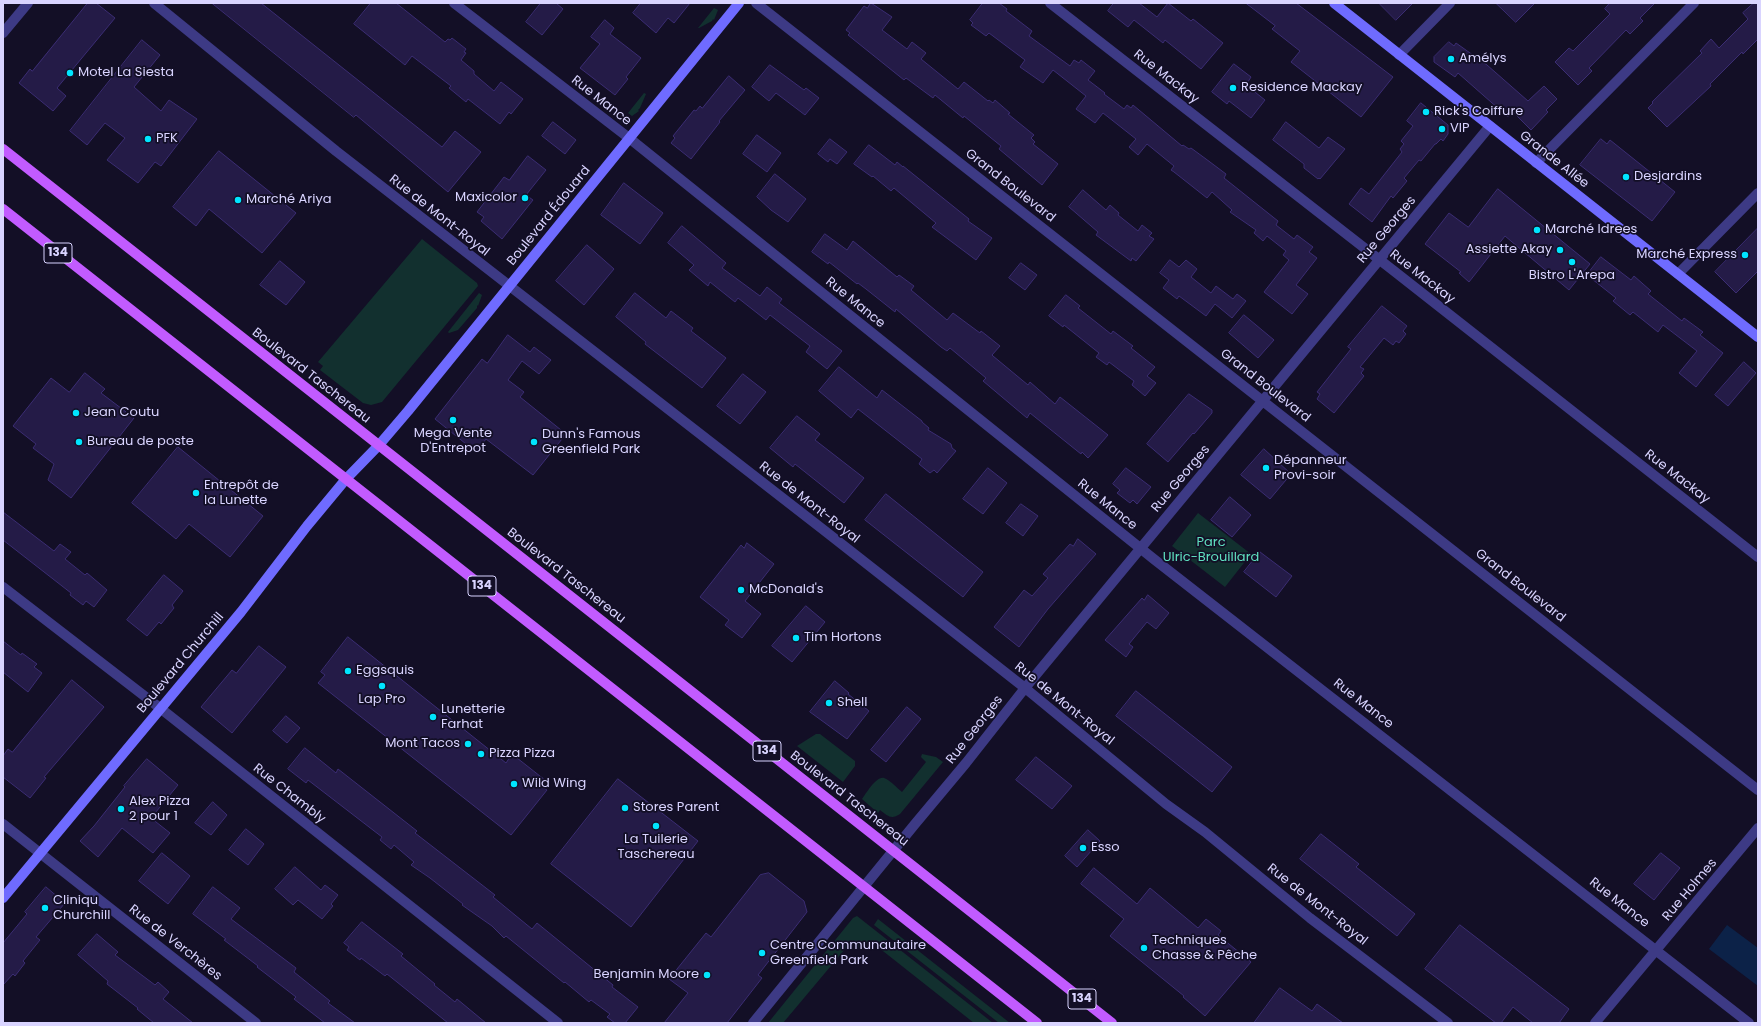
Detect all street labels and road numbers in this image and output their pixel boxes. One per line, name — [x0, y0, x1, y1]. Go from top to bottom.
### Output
street label: Rue Mackay — [1130, 47, 1202, 107]
street label: Rue Mance — [568, 73, 634, 129]
street label: Grande Allée — [1516, 128, 1592, 192]
street label: Grand Boulevard — [962, 146, 1058, 226]
street label: Boulevard Édouard — [504, 163, 594, 269]
street label: Rue de Mont-Royal — [386, 172, 492, 260]
street label: Rue Georges — [1354, 193, 1420, 267]
road number: 134 — [44, 243, 72, 263]
street label: Rue Mackay — [1386, 247, 1458, 307]
street label: Rue Mance — [822, 274, 888, 332]
street label: Boulevard Taschereau — [249, 325, 373, 427]
street label: Grand Boulevard — [1217, 346, 1313, 426]
street label: Rue Georges — [1148, 442, 1214, 516]
street label: Rue Mackay — [1641, 447, 1713, 507]
street label: Rue de Mont-Royal — [756, 459, 862, 547]
street label: Rue Mance — [1074, 476, 1140, 534]
street label: Boulevard Taschereau — [504, 525, 628, 627]
street label: Grand Boulevard — [1472, 546, 1568, 626]
road number: 134 — [468, 576, 496, 596]
street label: Boulevard Churchill — [134, 610, 228, 716]
street label: Rue de Mont-Royal — [1011, 659, 1117, 749]
street label: Rue Mance — [1330, 676, 1396, 732]
street label: Rue Georges — [943, 693, 1007, 767]
road number: 134 — [753, 741, 781, 761]
street label: Boulevard Taschereau — [787, 748, 911, 850]
street label: Rue Chambly — [250, 761, 328, 827]
street label: Rue Holmes — [1659, 856, 1721, 924]
street label: Rue de Mont-Royal — [1264, 861, 1370, 949]
street label: Rue Mance — [1586, 875, 1652, 931]
street label: Rue de Verchères — [125, 902, 225, 984]
road number: 134 — [1068, 989, 1096, 1009]

